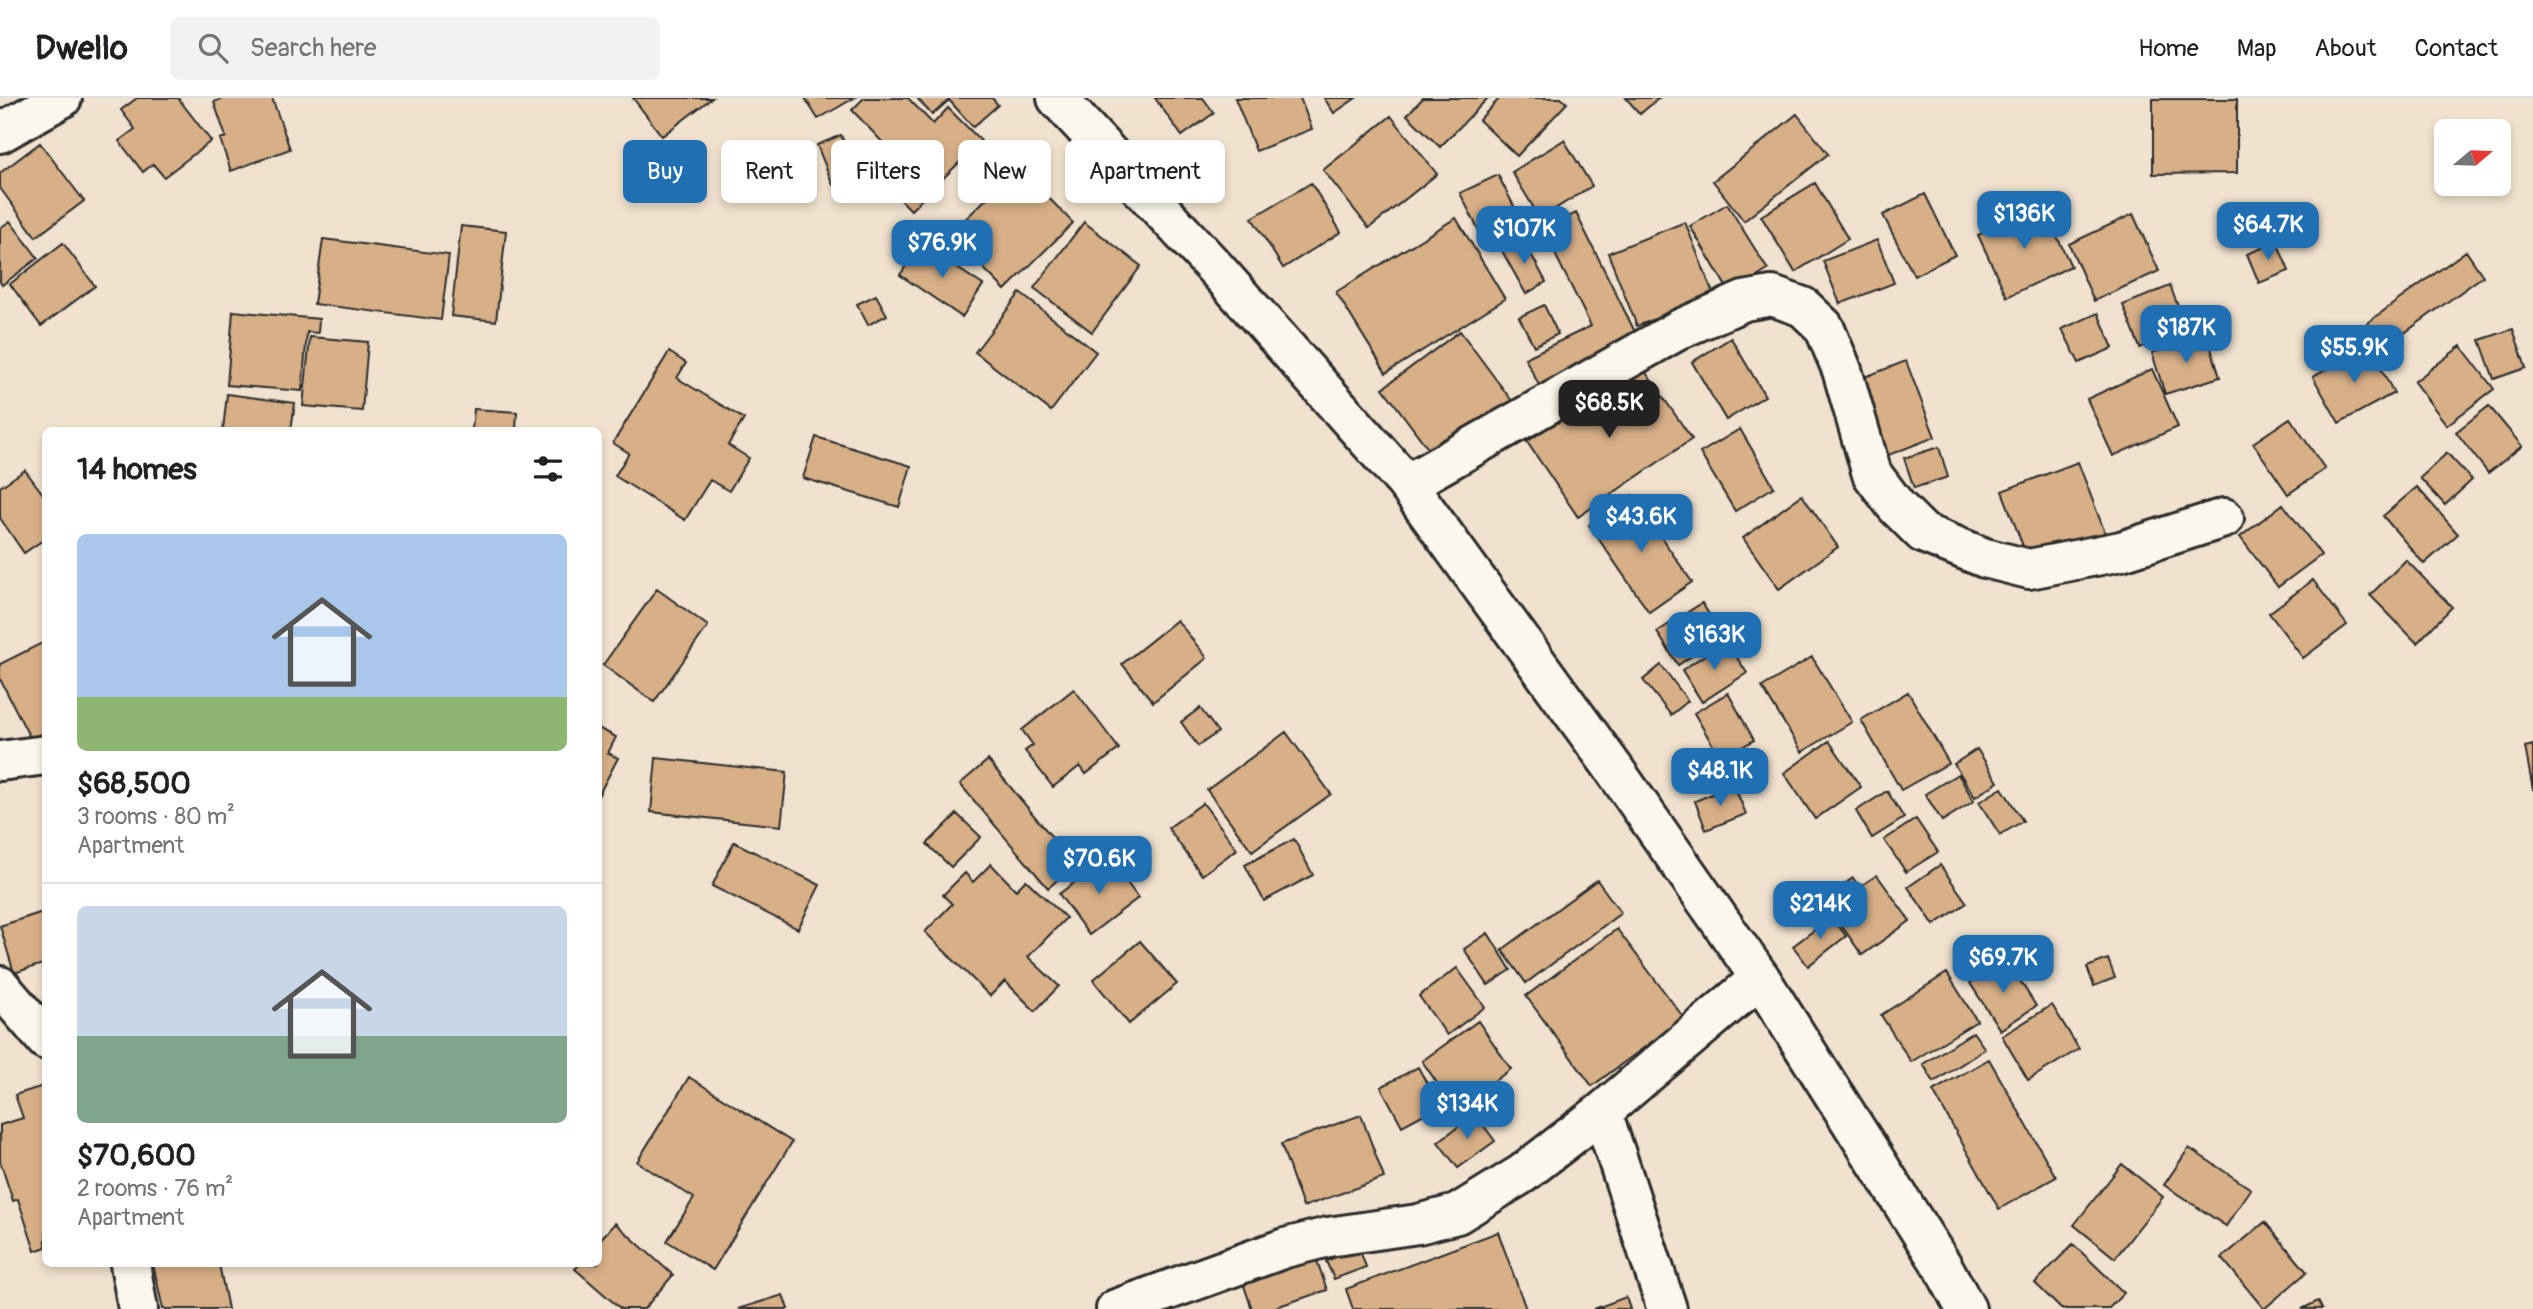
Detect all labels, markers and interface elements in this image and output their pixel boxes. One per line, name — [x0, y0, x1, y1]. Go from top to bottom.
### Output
search box — [170, 17, 660, 80]
text: Dwello — [35, 28, 128, 69]
icon: search — [194, 29, 232, 67]
text: Search here — [250, 32, 377, 64]
text: Home — [2138, 34, 2199, 63]
text: Map — [2237, 34, 2277, 63]
text: About — [2315, 34, 2377, 63]
text: Contact — [2415, 34, 2498, 63]
north arrow — [2434, 119, 2511, 196]
map controls — [2434, 119, 2511, 196]
chip: Buy — [623, 140, 707, 203]
chip: Rent — [721, 140, 817, 203]
chip: Filters — [831, 140, 944, 203]
chip: New — [958, 140, 1051, 203]
chip: Apartment — [1065, 140, 1225, 203]
pin: $136K — [1975, 192, 2073, 251]
text: $136K — [1993, 199, 2055, 228]
pin: $64.7K — [2211, 202, 2325, 262]
pin: $107K — [1475, 206, 1573, 266]
text: $64.7K — [2233, 210, 2303, 239]
text: $107K — [1492, 214, 1556, 243]
pin: $76.9K — [885, 220, 999, 280]
text: $76.9K — [908, 228, 976, 257]
pin: $187K — [2137, 306, 2235, 365]
text: $187K — [2156, 313, 2216, 342]
pin: $55.9K — [2297, 326, 2411, 385]
text: $55.9K — [2320, 333, 2388, 362]
pin: $68.5K — [1552, 380, 1666, 440]
text: $68.5K — [1575, 388, 1643, 417]
icon: filters — [529, 450, 567, 488]
text: 14 homes — [77, 451, 197, 488]
pin: $43.6K — [1584, 494, 1698, 554]
text: $43.6K — [1606, 502, 1676, 531]
icon: home — [259, 579, 385, 705]
pin: $163K — [1665, 612, 1763, 672]
text: $163K — [1683, 620, 1745, 649]
pin: $48.1K — [1663, 748, 1777, 808]
text: $48.1K — [1687, 756, 1753, 785]
text: $68,500 — [77, 765, 191, 802]
text: 3 rooms · 80 m² — [77, 802, 235, 831]
text: Apartment — [77, 831, 184, 860]
pin: $70.6K — [1042, 836, 1156, 896]
text: $70.6K — [1063, 844, 1135, 873]
pin: $214K — [1771, 882, 1869, 941]
text: $214K — [1789, 889, 1851, 918]
pin: $69.7K — [1946, 936, 2060, 995]
text: $69.7K — [1969, 943, 2037, 972]
icon: home — [259, 951, 385, 1077]
pin: $134K — [1418, 1082, 1516, 1141]
text: $134K — [1436, 1089, 1498, 1118]
text: $70,600 — [77, 1137, 196, 1174]
text: 2 rooms · 76 m² — [77, 1174, 233, 1203]
text: Apartment — [77, 1203, 184, 1232]

